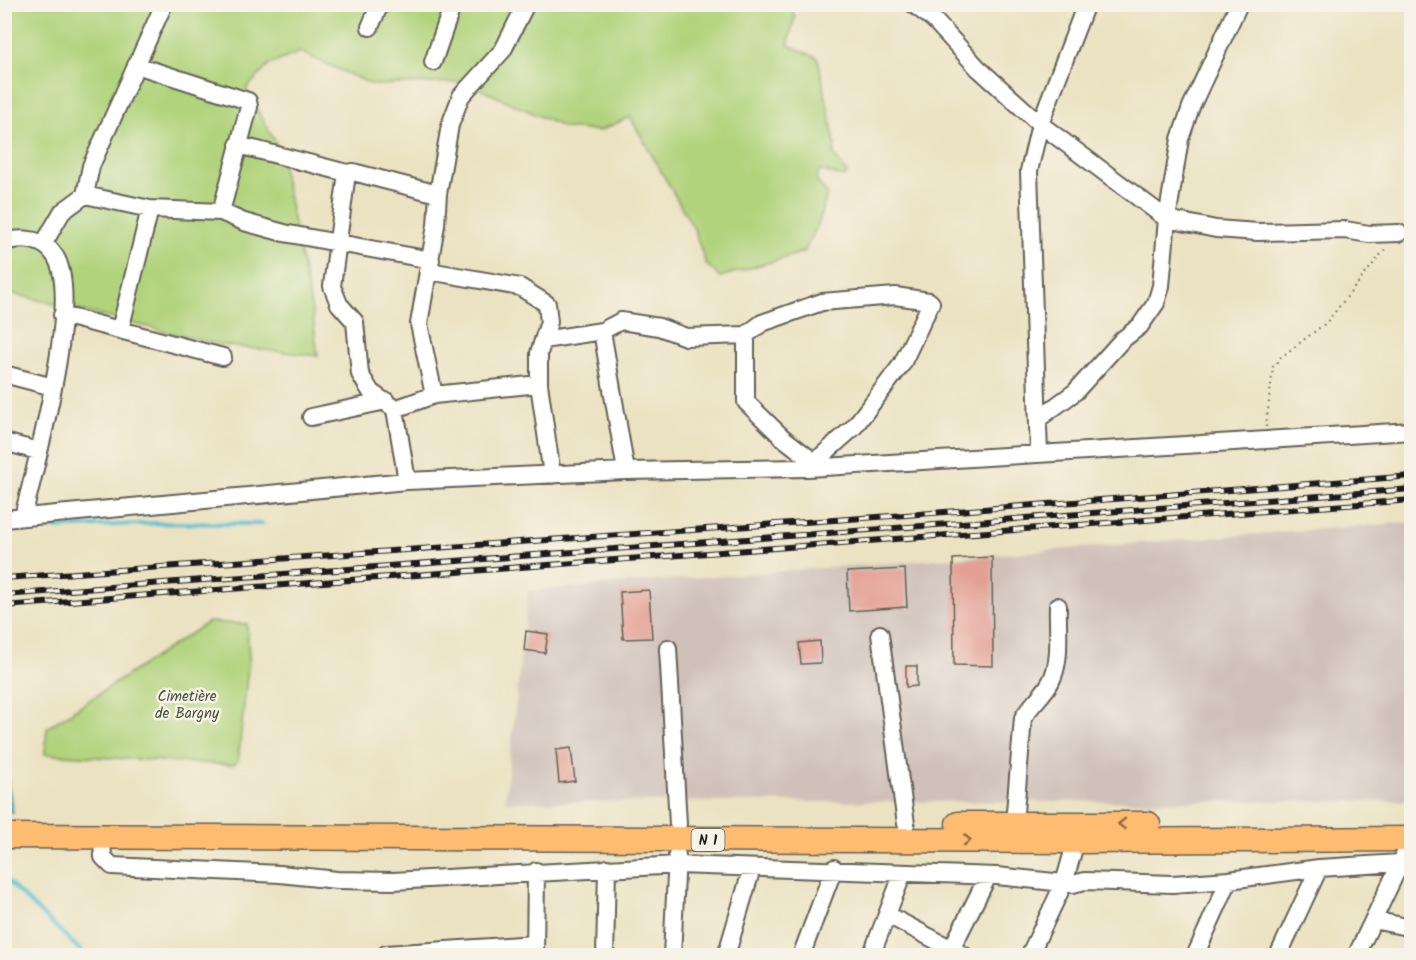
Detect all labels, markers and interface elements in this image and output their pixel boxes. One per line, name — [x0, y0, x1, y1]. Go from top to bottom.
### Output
park label: Cimetière de Bargny — [155, 685, 220, 726]
one-way arrow — [1118, 818, 1127, 830]
road number: N 1 — [692, 829, 724, 851]
one-way arrow — [962, 834, 971, 846]

